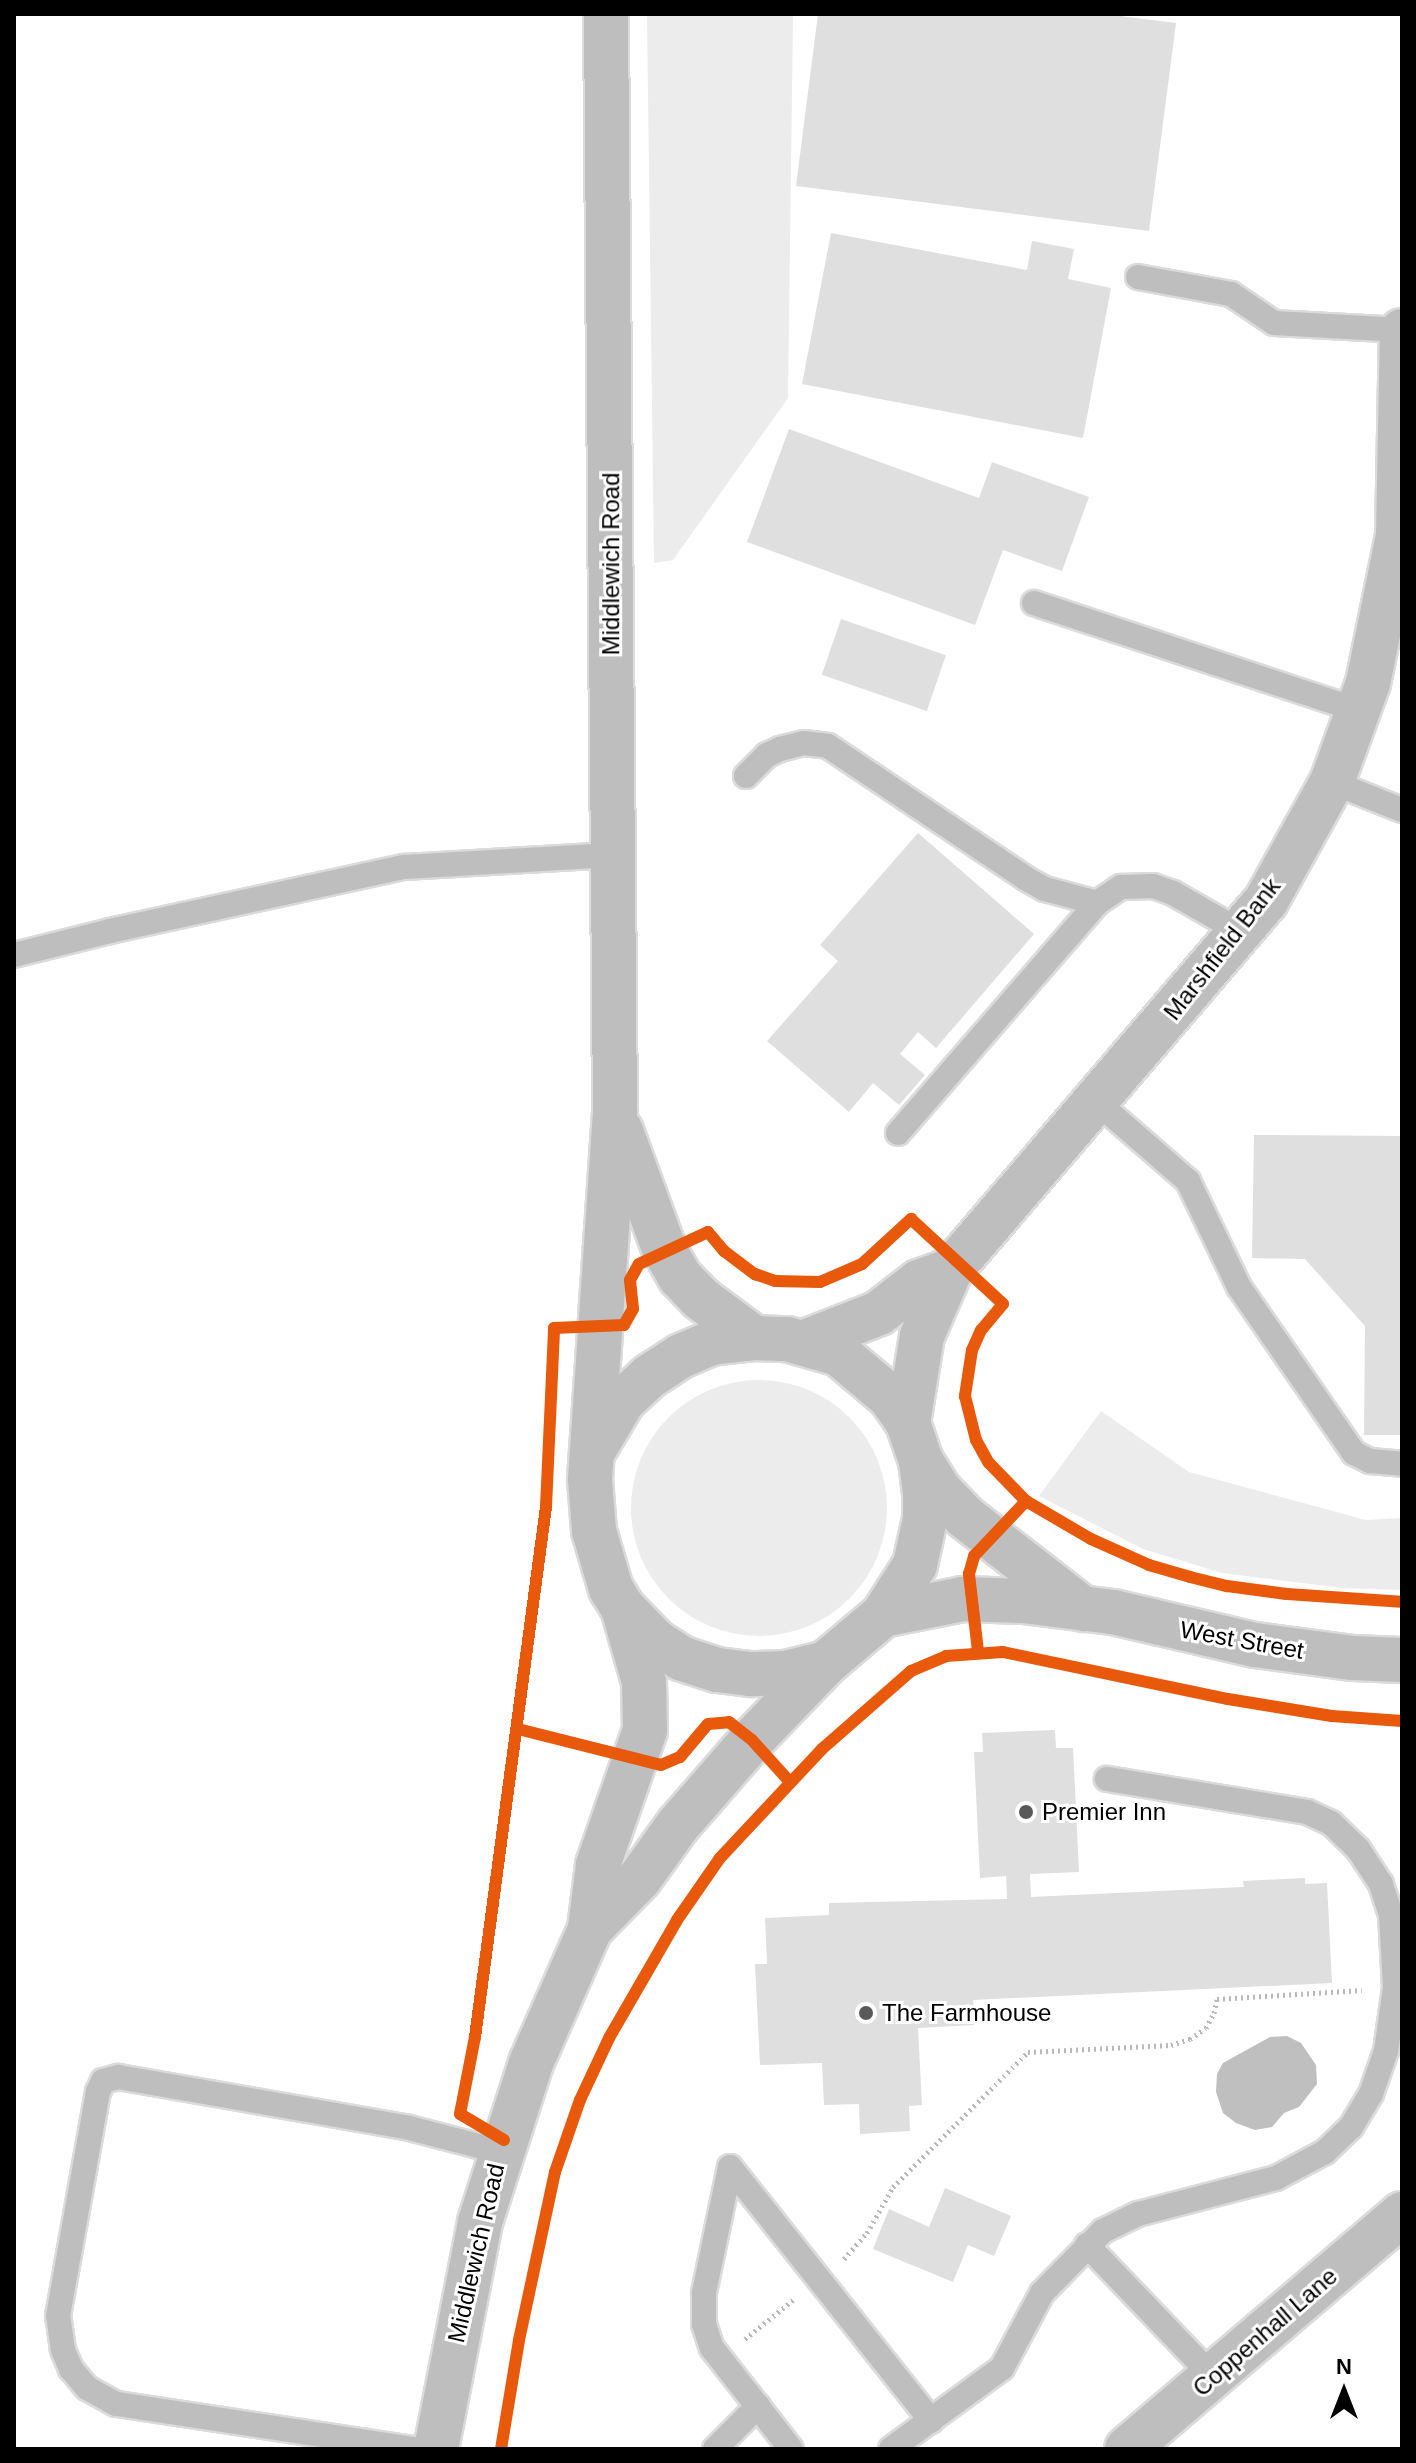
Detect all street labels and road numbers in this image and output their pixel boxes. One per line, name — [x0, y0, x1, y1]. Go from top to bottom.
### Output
street label: Middlewich Road — [597, 473, 625, 655]
street label: Marshfield Bank — [1158, 872, 1286, 1026]
street label: West Street — [1178, 1615, 1306, 1665]
street label: Middlewich Road — [441, 2161, 511, 2345]
street label: Coppenhall Lane — [1187, 2262, 1343, 2402]

